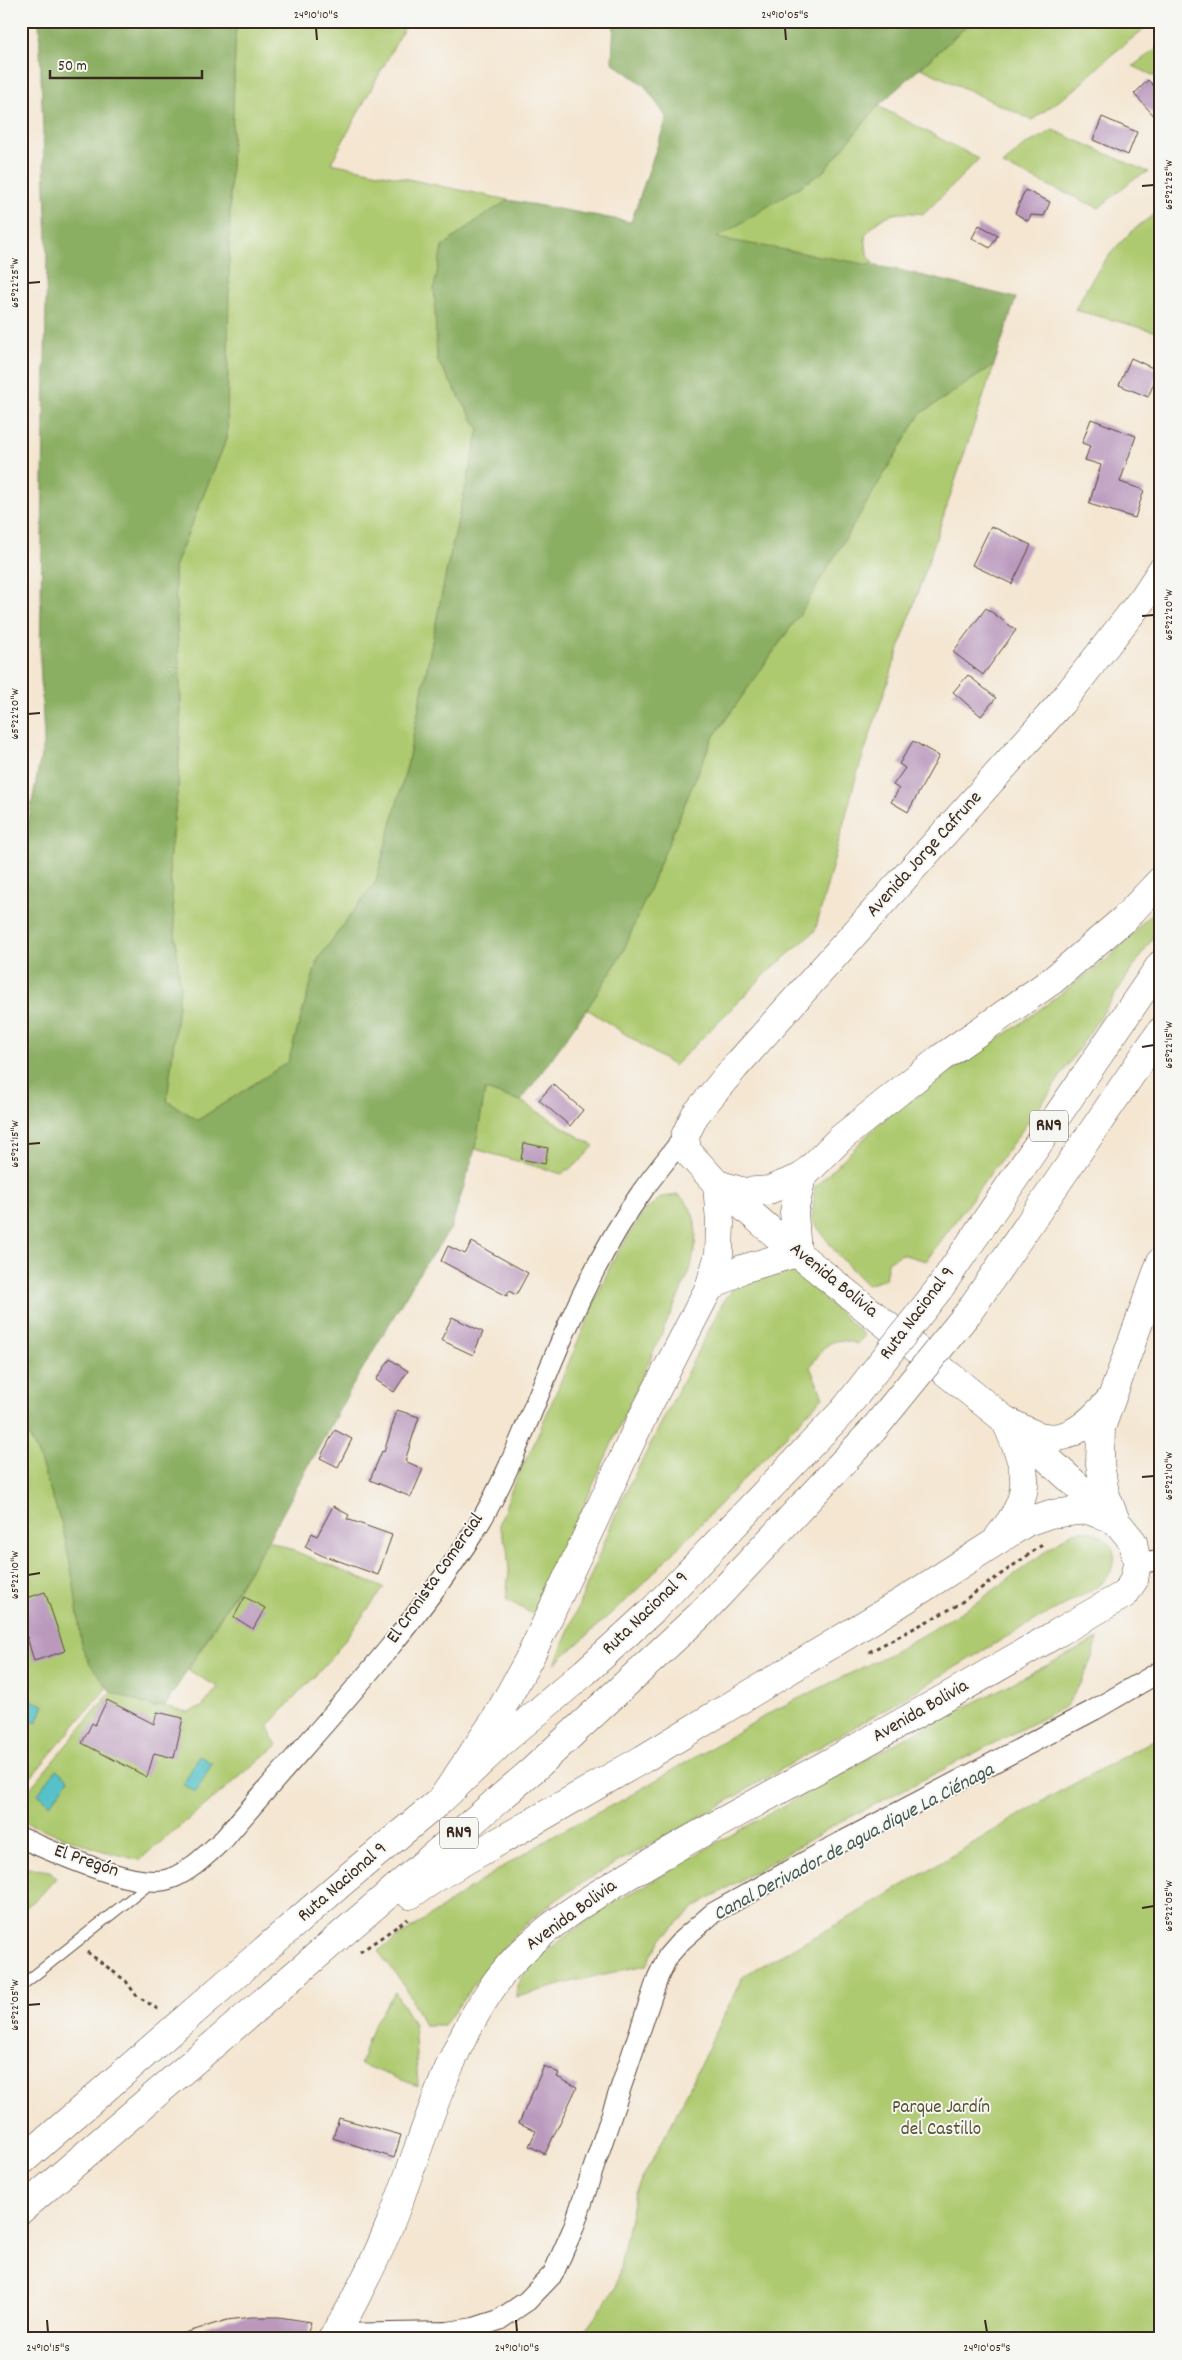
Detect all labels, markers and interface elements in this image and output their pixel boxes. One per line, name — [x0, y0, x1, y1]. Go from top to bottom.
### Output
text: 24°10'10"S — [294, 7, 338, 24]
text: 24°10'05"S — [761, 7, 809, 24]
scale bar — [50, 48, 202, 80]
text: 50 m — [58, 56, 87, 78]
text: 65°22'25"W — [1161, 160, 1178, 210]
text: 65°22'25"W — [7, 258, 24, 308]
text: 65°22'20"W — [1161, 589, 1178, 641]
text: 65°22'20"W — [7, 688, 24, 740]
street label: Avenida Jorge Cafrune — [861, 786, 989, 924]
text: 65°22'15"W — [1161, 1021, 1178, 1069]
road number: RN9 — [1030, 1110, 1068, 1142]
text: 65°22'15"W — [7, 1120, 24, 1168]
street label: Avenida Bolivia — [783, 1237, 884, 1326]
street label: Ruta Nacional 9 — [874, 1262, 962, 1366]
text: 65°22'10"W — [1161, 1452, 1178, 1500]
street label: El Cronista Comercial — [381, 1508, 491, 1650]
text: 65°22'10"W — [7, 1551, 24, 1599]
street label: Ruta Nacional 9 — [597, 1566, 695, 1662]
street label: Avenida Bolivia — [868, 1673, 975, 1750]
water label: Canal Derivador de agua dique La Ciénaga — [709, 1756, 1001, 1929]
road number: RN9 — [440, 1818, 478, 1849]
street label: Ruta Nacional 9 — [292, 1836, 394, 1930]
street label: El Pregón — [50, 1838, 122, 1886]
street label: Avenida Bolivia — [521, 1873, 624, 1958]
text: 65°22'05"W — [1161, 1880, 1178, 1932]
text: 65°22'05"W — [7, 1979, 24, 2031]
park label: Parque Jardín del Castillo — [892, 2095, 990, 2144]
text: 24°10'15"S — [26, 2340, 70, 2357]
text: 24°10'10"S — [495, 2340, 539, 2357]
text: 24°10'05"S — [963, 2340, 1011, 2357]

